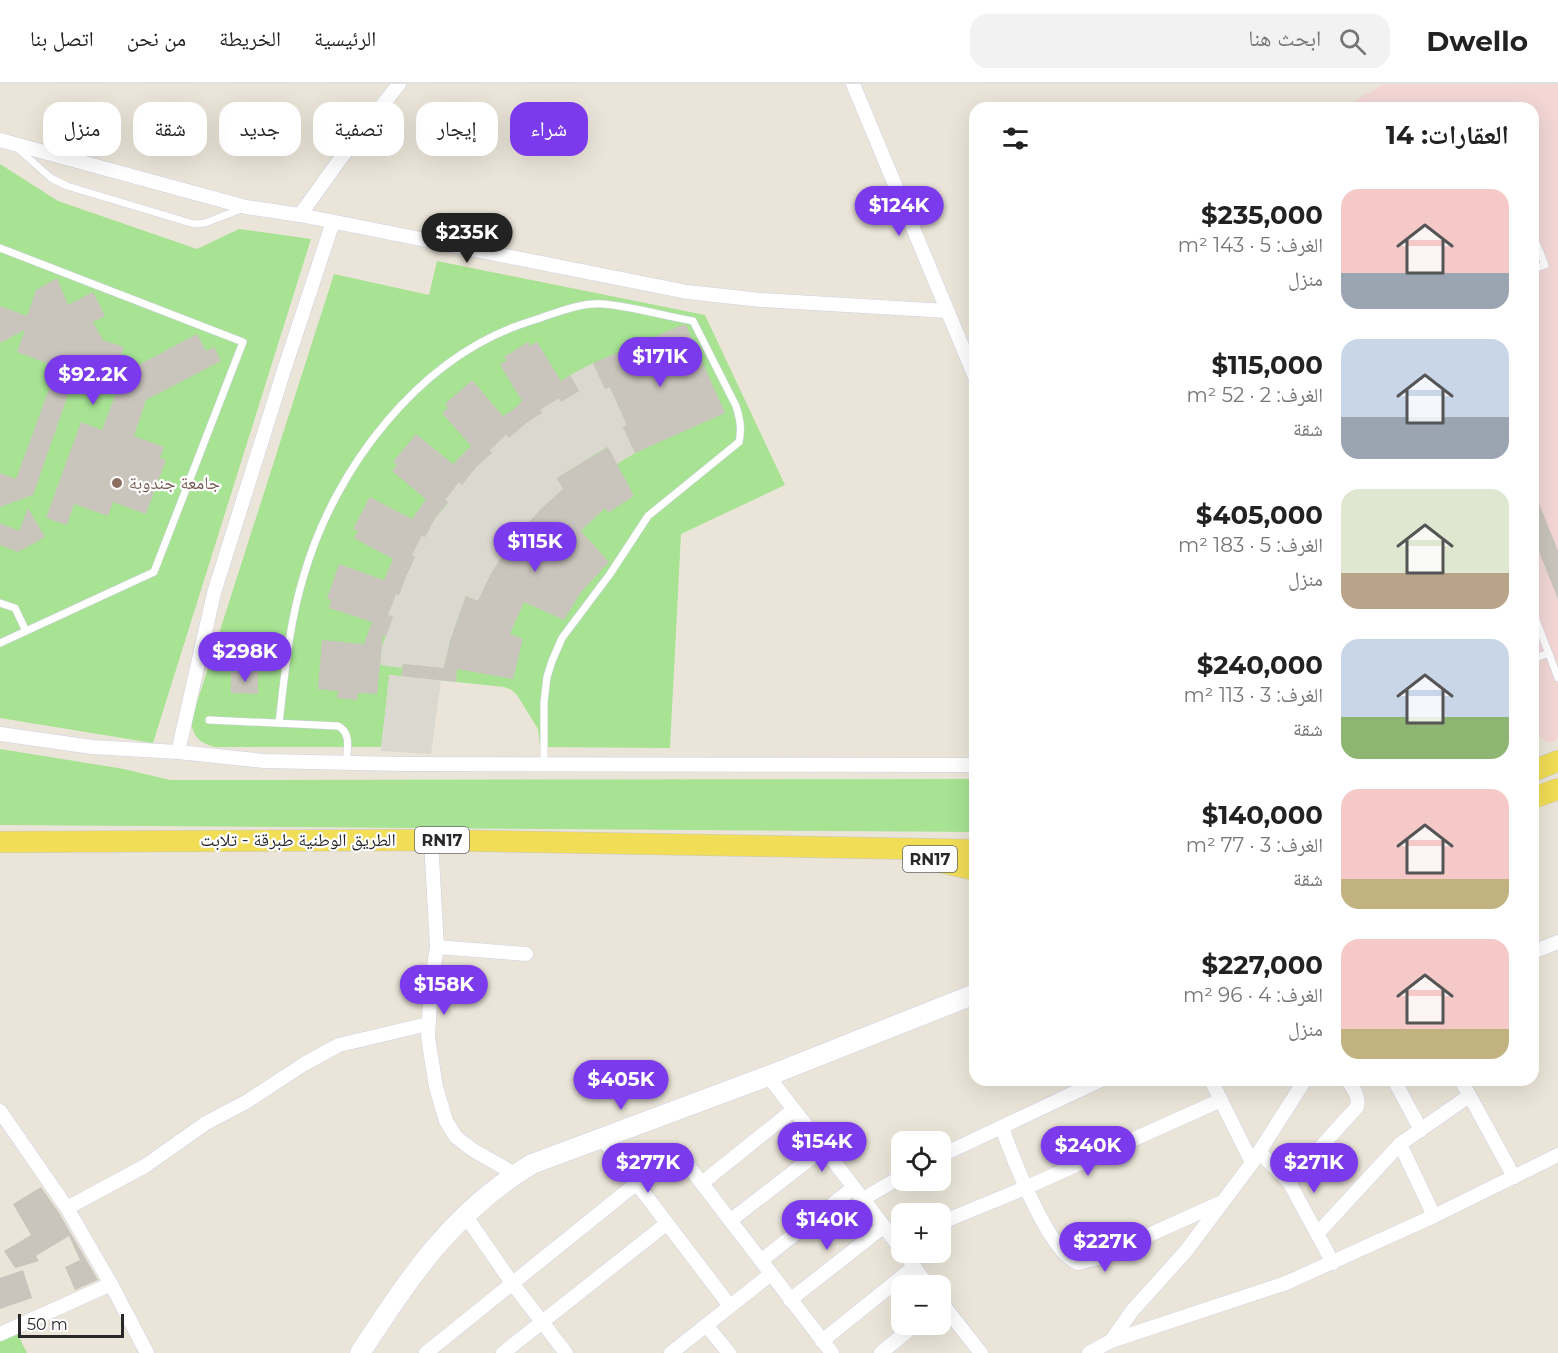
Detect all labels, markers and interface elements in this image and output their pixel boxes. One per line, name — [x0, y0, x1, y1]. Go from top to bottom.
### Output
search box — [970, 14, 1390, 68]
text: Dwello — [1426, 24, 1528, 58]
text: ابحث هنا — [1248, 25, 1321, 52]
icon: search — [1336, 25, 1369, 58]
text: اتصل بنا — [30, 26, 94, 51]
text: من نحن — [127, 26, 186, 51]
text: الخريطة — [219, 26, 281, 51]
text: الرئيسية — [314, 26, 376, 51]
chip: منزل — [43, 102, 121, 156]
chip: شقة — [133, 102, 207, 156]
chip: جديد — [219, 102, 301, 156]
chip: تصفية — [313, 102, 404, 156]
chip: إيجار — [416, 102, 498, 156]
chip: شراء — [510, 102, 588, 156]
text: العقارات: 14 — [1386, 119, 1509, 151]
icon: filters — [999, 122, 1032, 155]
pin: $124K — [857, 186, 941, 237]
text: $124K — [869, 193, 929, 217]
text: $235,000 — [1201, 199, 1323, 231]
pin: $235K — [425, 213, 509, 264]
icon: home — [1389, 213, 1461, 285]
text: $235K — [436, 220, 498, 244]
text: الغرف: 5 · 143 m² — [1178, 233, 1323, 257]
text: منزل — [1288, 267, 1323, 291]
pin: $171K — [618, 337, 702, 388]
text: $171K — [632, 344, 688, 368]
text: $115,000 — [1211, 349, 1323, 381]
pin: $92.2K — [44, 355, 142, 406]
text: $92.2K — [58, 362, 128, 386]
icon: home — [1389, 363, 1461, 435]
text: الغرف: 2 · 52 m² — [1187, 383, 1323, 407]
text: شقة — [1293, 417, 1323, 441]
place label: جامعة جندوبة — [129, 472, 220, 494]
marker: جامعة جندوبة — [110, 476, 124, 490]
text: $405,000 — [1196, 499, 1323, 531]
icon: home — [1389, 513, 1461, 585]
pin: $115K — [493, 522, 577, 573]
text: $115K — [508, 529, 562, 553]
text: الغرف: 5 · 183 m² — [1178, 533, 1323, 557]
text: منزل — [1288, 567, 1323, 591]
pin: $298K — [203, 632, 287, 683]
text: $298K — [212, 639, 278, 663]
text: $240,000 — [1197, 649, 1323, 681]
icon: home — [1389, 663, 1461, 735]
text: الغرف: 3 · 113 m² — [1184, 683, 1323, 707]
text: شقة — [1293, 717, 1323, 741]
text: $140,000 — [1202, 799, 1323, 831]
icon: home — [1389, 813, 1461, 885]
road number: RN17 — [415, 827, 469, 853]
street label: الطريق الوطنية طبرقة - تلابت — [200, 829, 396, 851]
text: الغرف: 3 · 77 m² — [1186, 833, 1323, 857]
road number: RN17 — [903, 846, 957, 872]
text: شقة — [1293, 867, 1323, 891]
text: $227,000 — [1201, 949, 1323, 981]
icon: home — [1389, 963, 1461, 1035]
pin: $158K — [402, 965, 486, 1016]
text: $158K — [414, 972, 474, 996]
text: الغرف: 4 · 96 m² — [1183, 983, 1323, 1007]
text: منزل — [1288, 1017, 1323, 1041]
pin: $405K — [579, 1060, 663, 1111]
text: $405K — [587, 1067, 655, 1091]
pin: $154K — [780, 1122, 864, 1173]
pin: $240K — [1046, 1126, 1130, 1177]
text: $154K — [792, 1129, 852, 1153]
map controls — [891, 1131, 951, 1335]
button: locate — [891, 1131, 951, 1191]
text: $240K — [1055, 1133, 1121, 1157]
pin: $277K — [606, 1143, 690, 1194]
pin: $271K — [1272, 1143, 1356, 1194]
text: $277K — [616, 1150, 680, 1174]
text: $271K — [1284, 1150, 1344, 1174]
pin: $140K — [785, 1200, 869, 1251]
button: + — [891, 1203, 951, 1263]
text: $140K — [796, 1207, 858, 1231]
pin: $227K — [1063, 1222, 1147, 1273]
text: $227K — [1073, 1229, 1137, 1253]
button: − — [891, 1275, 951, 1335]
scale bar — [18, 1311, 124, 1338]
text: 50 m — [27, 1315, 68, 1334]

